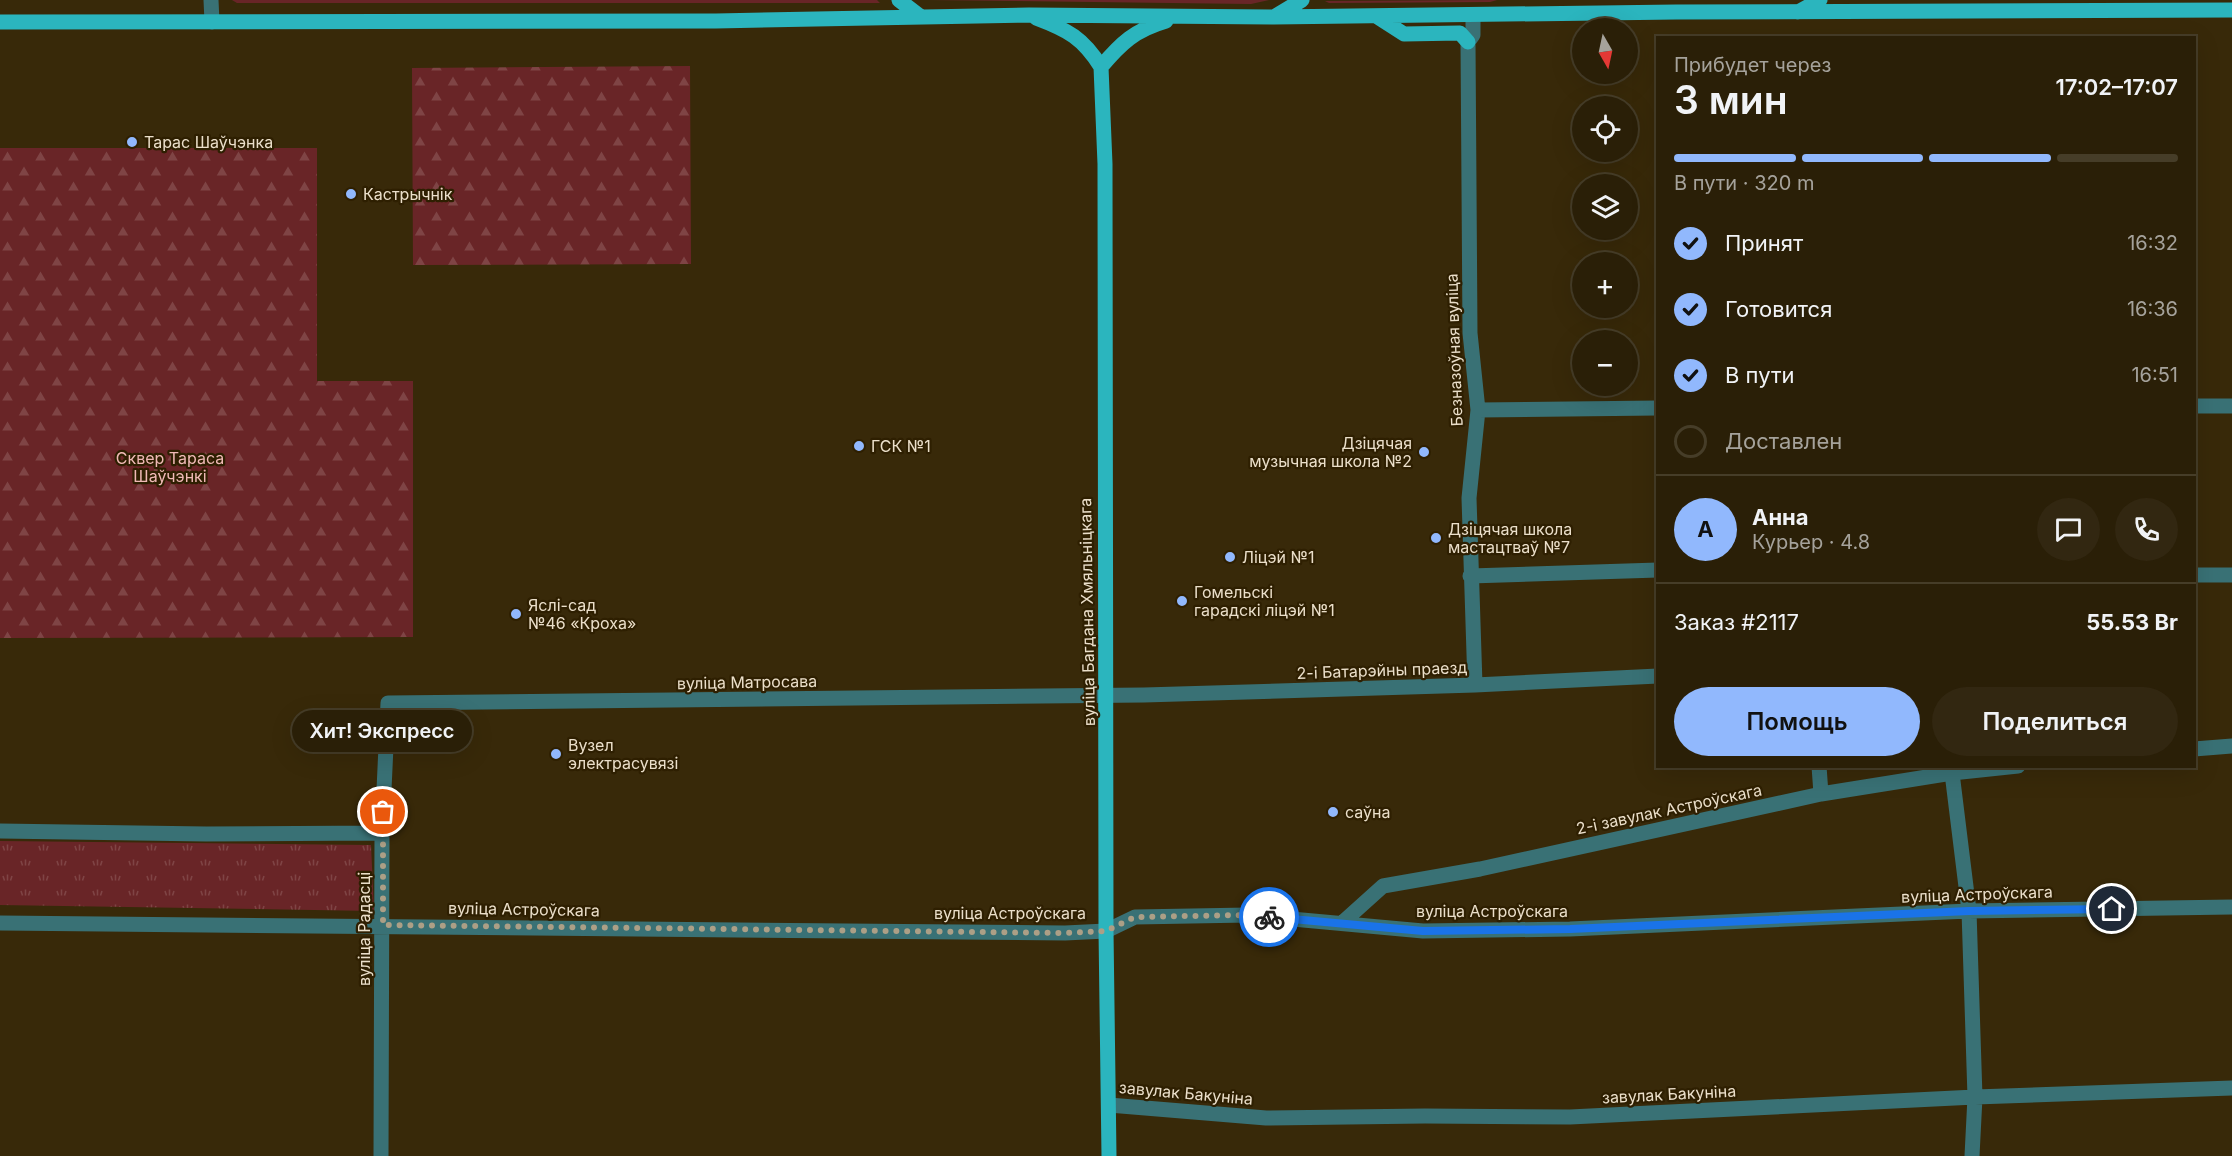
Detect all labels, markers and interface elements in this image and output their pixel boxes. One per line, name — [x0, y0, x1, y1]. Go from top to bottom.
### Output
north arrow — [1572, 18, 1638, 84]
map controls — [1572, 18, 1638, 396]
text: Прибудет через — [1674, 53, 1831, 77]
text: 17:02–17:07 — [2056, 74, 2178, 100]
text: 3 мин — [1674, 76, 1788, 123]
button: locate — [1572, 96, 1638, 162]
place label: Тарас Шаўчэнка — [144, 132, 273, 152]
marker: Тарас Шаўчэнка — [125, 135, 139, 149]
text: В пути · 320 m — [1674, 171, 1815, 195]
button: layers — [1572, 174, 1638, 240]
place label: Кастрычнік — [363, 184, 453, 204]
marker: Кастрычнік — [344, 187, 358, 201]
icon: check — [1674, 227, 1707, 260]
text: Принят — [1725, 230, 1803, 256]
text: 16:32 — [2127, 231, 2178, 255]
button: + — [1572, 252, 1638, 318]
street label: Безназоўная вуліца — [1441, 273, 1467, 427]
icon: check — [1674, 293, 1707, 326]
text: Готовится — [1725, 296, 1832, 322]
text: 16:36 — [2127, 297, 2178, 321]
button: − — [1572, 330, 1638, 396]
icon: check — [1674, 359, 1707, 392]
text: В пути — [1725, 362, 1794, 388]
text: 16:51 — [2131, 363, 2178, 387]
text: Доставлен — [1725, 428, 1842, 454]
place label: Дзіцячая музычная школа №2 — [1249, 433, 1412, 471]
place label: ГСК №1 — [871, 436, 931, 456]
marker: ГСК №1 — [852, 439, 866, 453]
marker: Дзіцячая музычная школа №2 — [1417, 445, 1431, 459]
park label: Сквер Тараса Шаўчэнкі — [116, 448, 224, 486]
street label: вуліца Багдана Хмяльніцкага — [1075, 498, 1099, 726]
button: chat — [2037, 498, 2100, 561]
button: phone — [2115, 498, 2178, 561]
text: Анна — [1752, 504, 1809, 530]
text: А — [1697, 516, 1714, 542]
place label: Дзіцячая школа мастацтваў №7 — [1448, 519, 1572, 557]
text: Курьер · 4.8 — [1752, 530, 1870, 554]
marker: Дзіцячая школа мастацтваў №7 — [1429, 531, 1443, 545]
place label: Ліцэй №1 — [1242, 547, 1314, 567]
marker: Ліцэй №1 — [1223, 550, 1237, 564]
place label: Гомельскі гарадскі ліцэй №1 — [1194, 582, 1335, 620]
marker: Гомельскі гарадскі ліцэй №1 — [1175, 594, 1189, 608]
place label: Яслі-сад №46 «Кроха» — [528, 595, 636, 633]
marker: Яслі-сад №46 «Кроха» — [509, 607, 523, 621]
text: Заказ #2117 — [1674, 609, 1799, 635]
text: 55.53 Br — [2086, 609, 2178, 635]
street label: 2-і Батарэйны праезд — [1296, 657, 1468, 683]
street label: вуліца Матросава — [677, 671, 817, 693]
button: Помощь — [1674, 687, 1920, 756]
button: Поделиться — [1932, 687, 2178, 756]
callout: Хит! Экспресс — [293, 710, 473, 752]
text: Хит! Экспресс — [309, 719, 455, 743]
place label: Вузел электрасувязі — [568, 735, 678, 773]
marker: Вузел электрасувязі — [549, 747, 563, 761]
street label: 2-і завулак Астроўскага — [1574, 780, 1764, 838]
pin — [357, 786, 408, 837]
icon: bag — [366, 795, 399, 828]
place label: саўна — [1345, 802, 1390, 822]
marker: саўна — [1326, 805, 1340, 819]
street label: вуліца Радасці — [354, 872, 374, 986]
street label: вуліца Астроўскага — [1901, 881, 2053, 907]
pin — [2086, 883, 2137, 934]
courier — [1239, 887, 1299, 947]
icon: home — [2095, 892, 2128, 925]
street label: вуліца Астроўскага — [448, 898, 600, 920]
icon: bike — [1253, 901, 1286, 934]
street label: вуліца Астроўскага — [1416, 901, 1568, 921]
street label: вуліца Астроўскага — [934, 903, 1086, 923]
street label: завулак Бакуніна — [1118, 1077, 1254, 1109]
street label: завулак Бакуніна — [1601, 1080, 1737, 1108]

